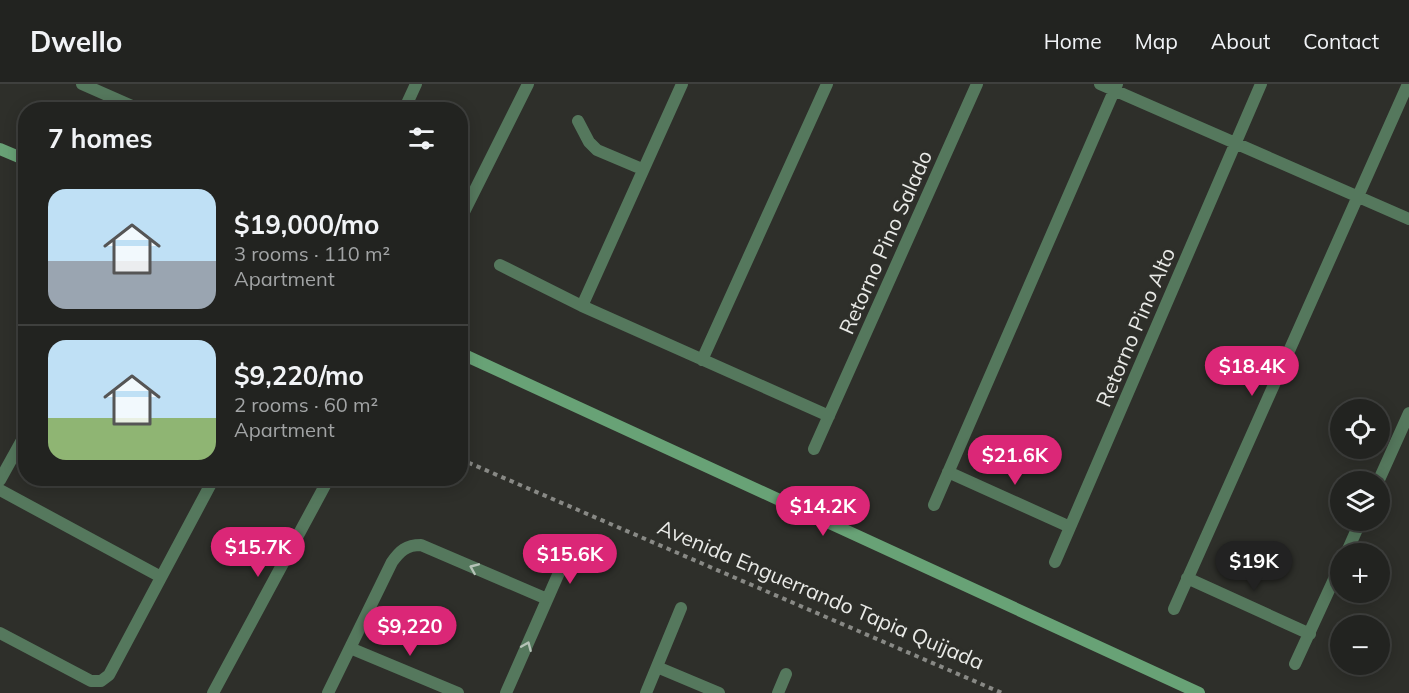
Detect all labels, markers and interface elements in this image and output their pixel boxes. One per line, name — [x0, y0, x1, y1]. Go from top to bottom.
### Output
text: Dwello — [30, 24, 122, 59]
text: Home — [1044, 28, 1102, 54]
text: Map — [1135, 28, 1178, 54]
text: About — [1211, 28, 1270, 54]
text: Contact — [1303, 28, 1379, 54]
text: 7 homes — [48, 122, 152, 155]
icon: filters — [405, 122, 438, 155]
street label: Retorno Pino Salado — [833, 146, 937, 338]
text: $19,000/mo — [234, 208, 379, 241]
icon: home — [96, 213, 168, 285]
text: 3 rooms · 110 m² — [234, 241, 390, 266]
street label: Retorno Pino Alto — [1090, 243, 1180, 411]
text: Apartment — [234, 266, 335, 291]
pin: $18.4K — [1203, 346, 1301, 397]
text: $18.4K — [1219, 353, 1285, 378]
text: $9,220/mo — [234, 359, 364, 392]
icon: home — [96, 364, 168, 436]
text: 2 rooms · 60 m² — [234, 392, 378, 417]
map controls — [1330, 399, 1390, 675]
button: locate — [1330, 399, 1390, 459]
text: Apartment — [234, 417, 335, 442]
pin: $21.6K — [966, 435, 1064, 486]
text: $21.6K — [982, 442, 1048, 467]
button: layers — [1330, 471, 1390, 531]
pin: $14.2K — [774, 486, 872, 537]
text: $14.2K — [790, 493, 856, 518]
street label: Avenida Enguerrando Tapia Quijada — [654, 513, 988, 675]
pin: $15.7K — [209, 527, 307, 578]
text: $15.7K — [225, 534, 291, 559]
pin: $15.6K — [521, 534, 619, 585]
text: $15.6K — [537, 541, 603, 566]
pin: $19K — [1218, 541, 1290, 592]
button: + — [1330, 543, 1390, 603]
text: $19K — [1229, 548, 1279, 573]
one-way arrow — [469, 563, 480, 575]
pin: $9,220 — [361, 606, 459, 657]
text: $9,220 — [378, 613, 442, 638]
button: − — [1330, 615, 1390, 675]
one-way arrow — [520, 641, 532, 652]

